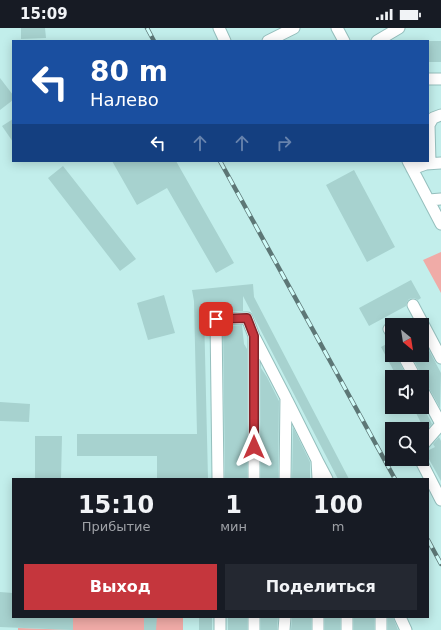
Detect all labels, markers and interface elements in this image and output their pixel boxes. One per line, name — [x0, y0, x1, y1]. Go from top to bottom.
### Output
text: 15:09 — [20, 5, 68, 23]
text: 80 m — [90, 55, 168, 88]
icon: left — [24, 56, 76, 108]
text: Налево — [90, 89, 159, 110]
icon: left — [147, 132, 169, 154]
icon: ahead — [189, 132, 211, 154]
icon: ahead — [231, 132, 253, 154]
icon: right — [273, 132, 295, 154]
pin — [199, 302, 233, 336]
icon: arrive — [205, 308, 227, 330]
north arrow — [385, 318, 429, 362]
map controls — [385, 318, 429, 466]
button: sound — [385, 370, 429, 414]
button: search — [385, 422, 429, 466]
position arrow — [233, 426, 275, 468]
text: 15:10 — [78, 491, 154, 519]
text: 1 — [225, 491, 242, 519]
text: 100 — [313, 491, 363, 519]
text: Прибытие — [82, 519, 151, 534]
text: мин — [220, 519, 247, 534]
text: m — [332, 519, 344, 534]
button: Выход — [24, 564, 217, 610]
button: Поделиться — [225, 564, 417, 610]

